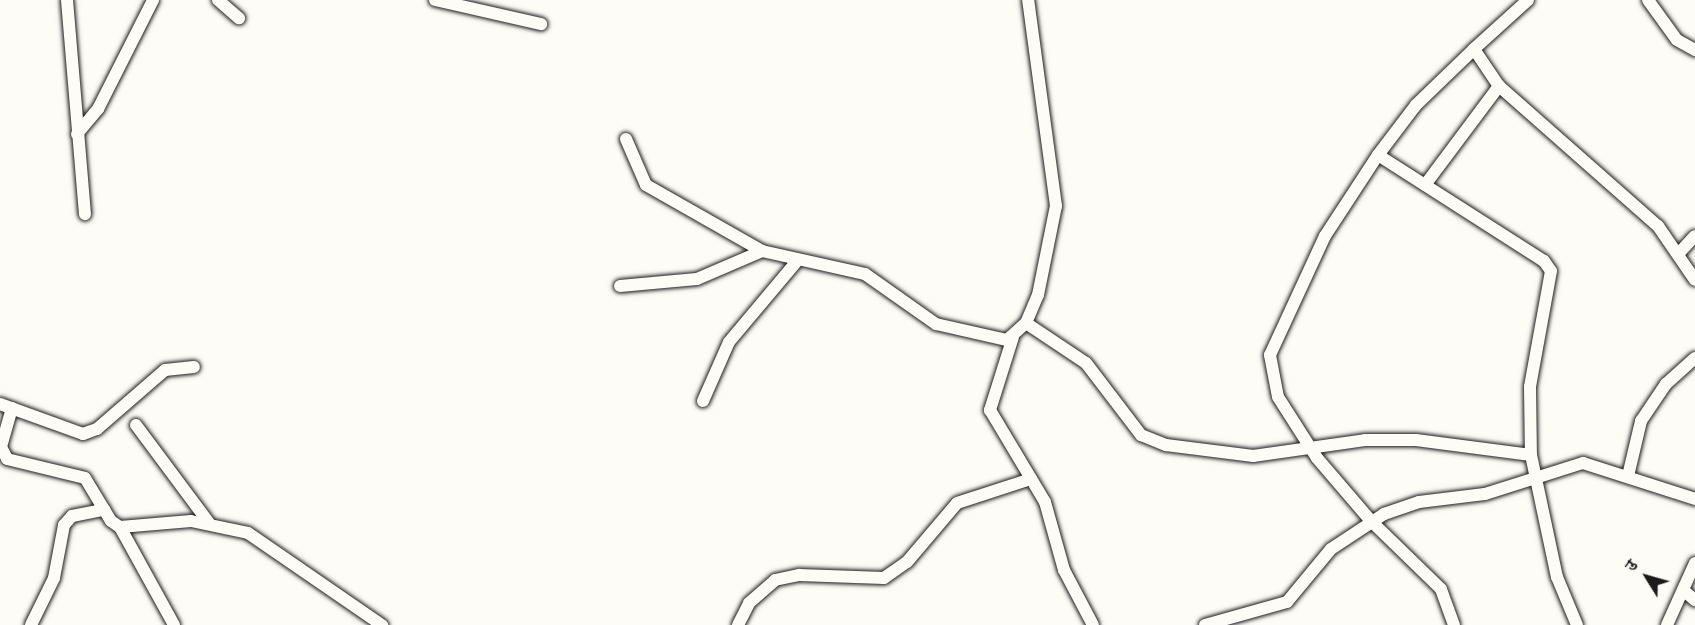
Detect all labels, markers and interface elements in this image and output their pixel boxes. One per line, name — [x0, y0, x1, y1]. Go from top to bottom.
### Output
north arrow — [1617, 547, 1677, 607]
text: उ — [1620, 555, 1644, 576]

